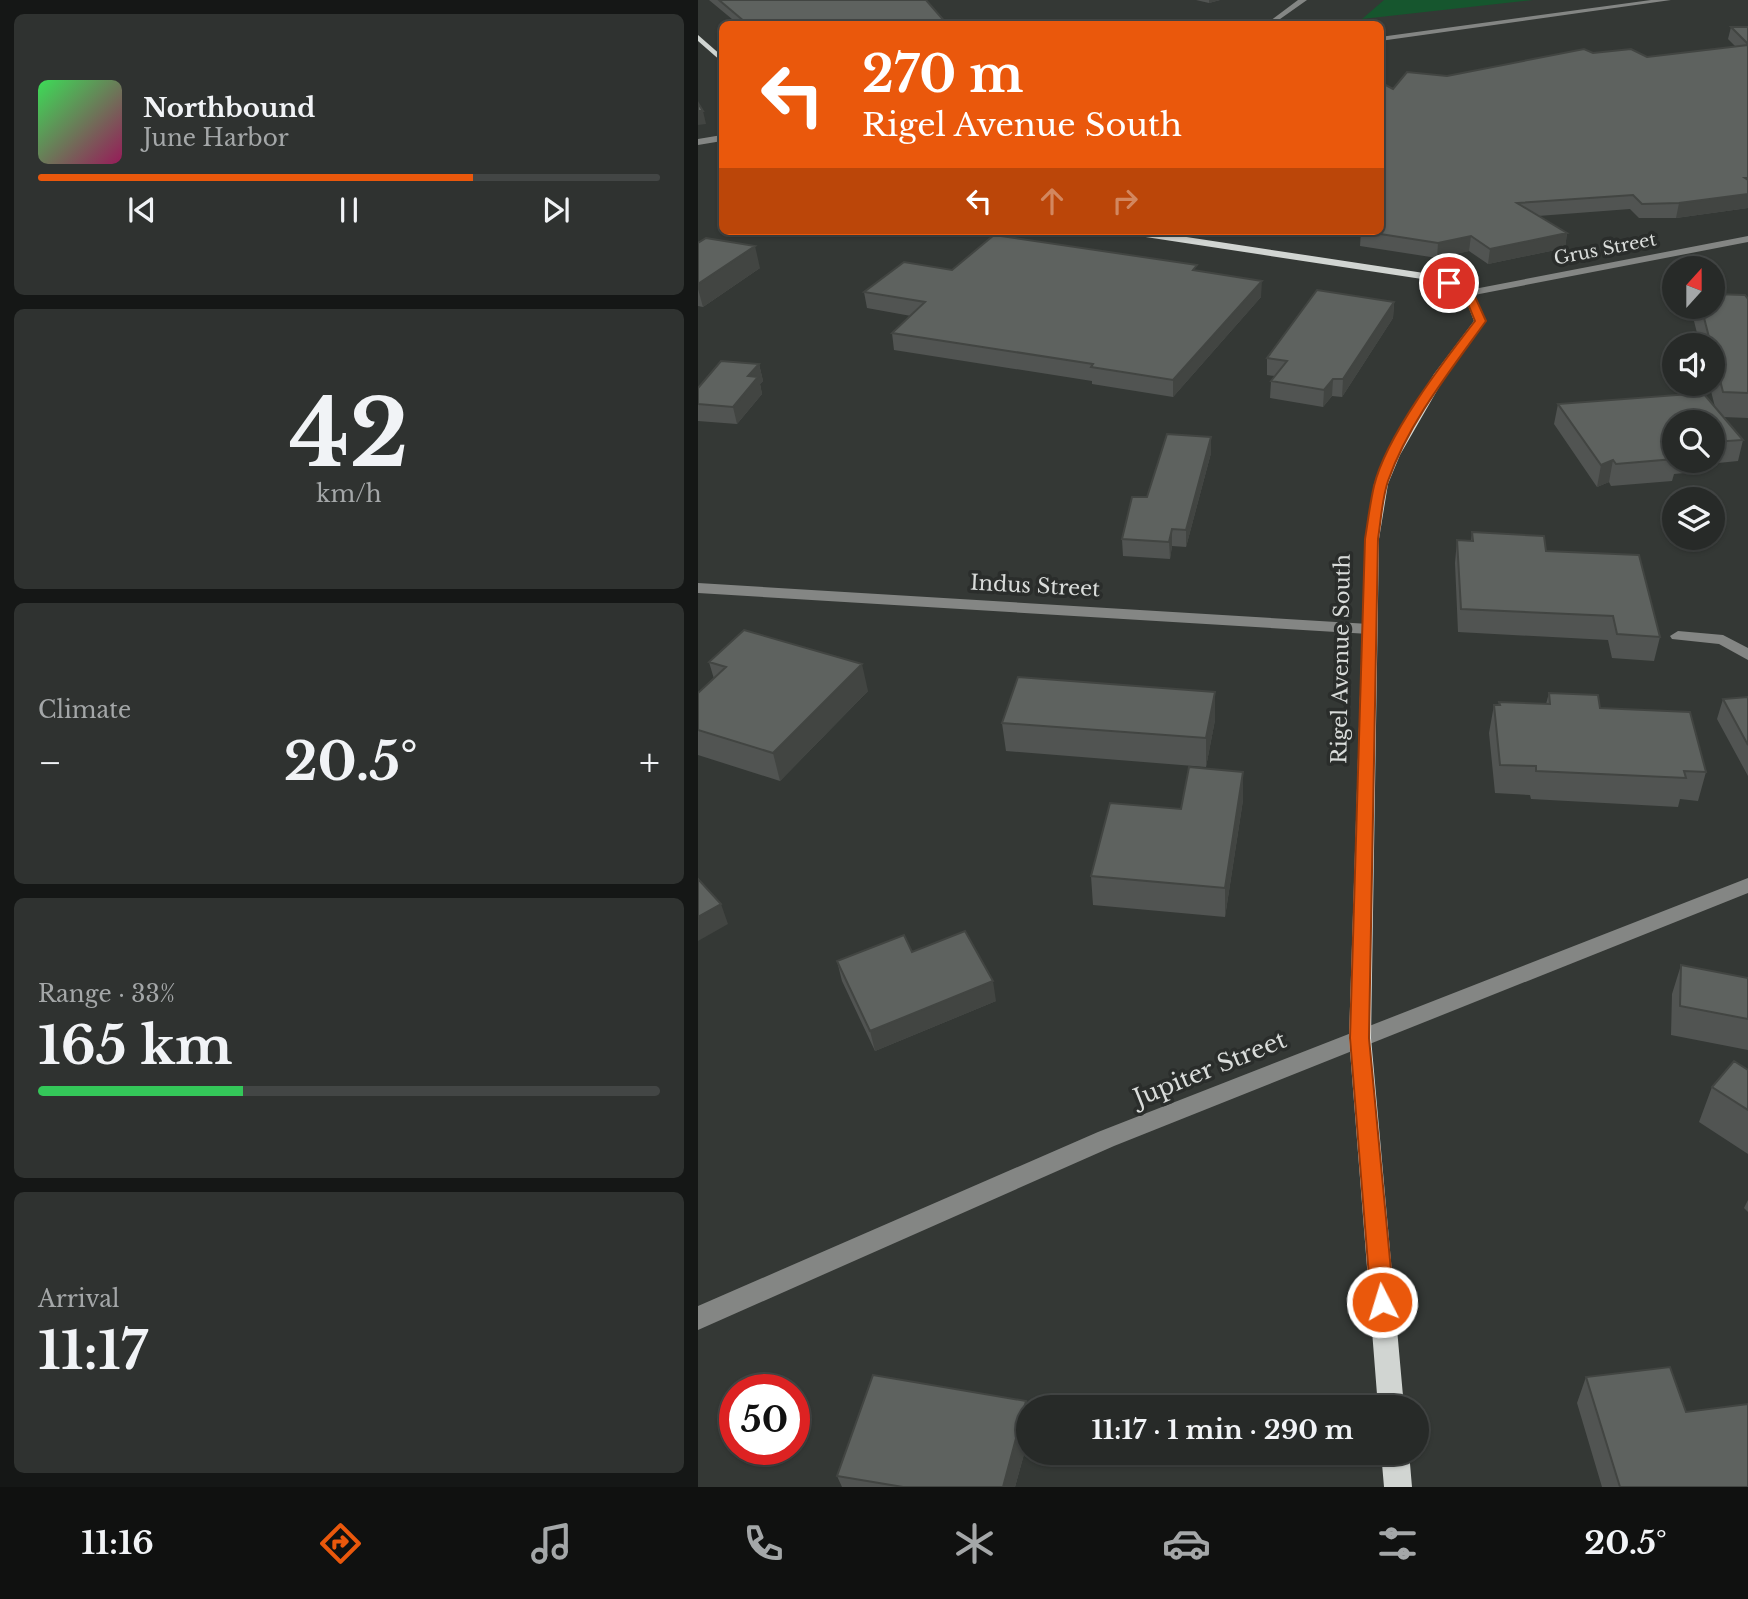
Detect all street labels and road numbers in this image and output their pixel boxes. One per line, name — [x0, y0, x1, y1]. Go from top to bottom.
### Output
street label: Grus Street — [1552, 228, 1658, 270]
street label: Rigel Avenue South — [1326, 554, 1356, 764]
street label: Indus Street — [969, 570, 1101, 602]
street label: Jupiter Street — [1126, 1025, 1290, 1113]

